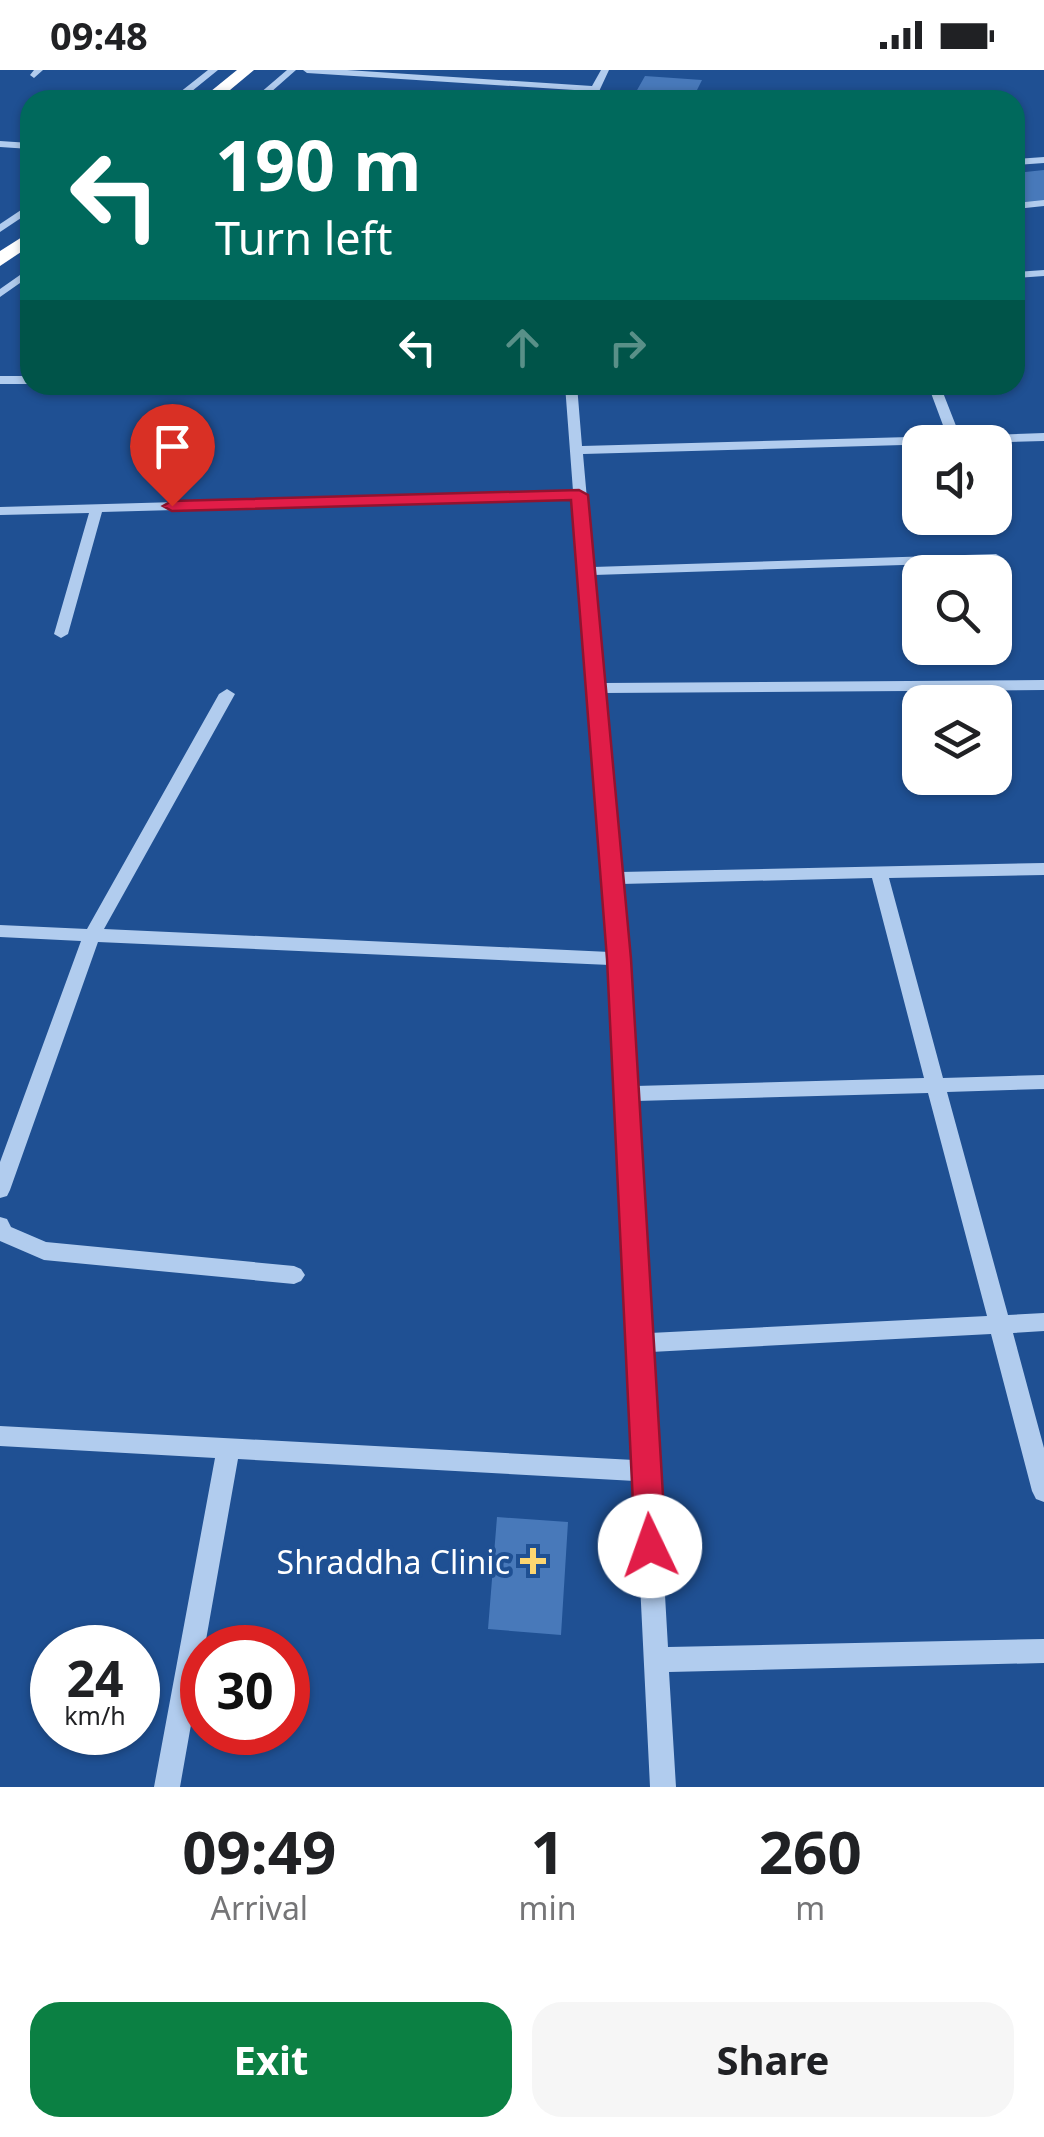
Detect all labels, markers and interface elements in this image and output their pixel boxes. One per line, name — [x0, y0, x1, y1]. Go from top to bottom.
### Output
text: 09:48 — [50, 9, 148, 61]
text: 190 m — [215, 116, 422, 212]
icon: left — [50, 130, 180, 260]
text: Turn left — [215, 207, 392, 268]
icon: left — [390, 320, 445, 375]
icon: ahead — [495, 320, 550, 375]
icon: right — [600, 320, 655, 375]
pin — [130, 404, 215, 507]
icon: arrive — [145, 419, 200, 474]
map controls — [902, 425, 1012, 795]
button: sound — [902, 425, 1012, 535]
button: search — [902, 555, 1012, 665]
button: layers — [902, 685, 1012, 795]
position arrow — [598, 1494, 702, 1598]
place label: Shraddha Clinic — [277, 1540, 510, 1583]
marker: Shraddha Clinic — [520, 1548, 546, 1574]
speed limit sign: 30 — [180, 1625, 310, 1755]
text: 24 — [66, 1644, 124, 1712]
text: km/h — [64, 1698, 126, 1732]
text: 09:49 — [182, 1810, 336, 1892]
text: 1 — [530, 1810, 565, 1892]
text: 260 — [759, 1810, 862, 1892]
text: Arrival — [211, 1886, 308, 1929]
text: min — [519, 1886, 577, 1929]
text: m — [795, 1886, 825, 1929]
button: Exit — [30, 2002, 512, 2117]
button: Share — [532, 2002, 1014, 2117]

